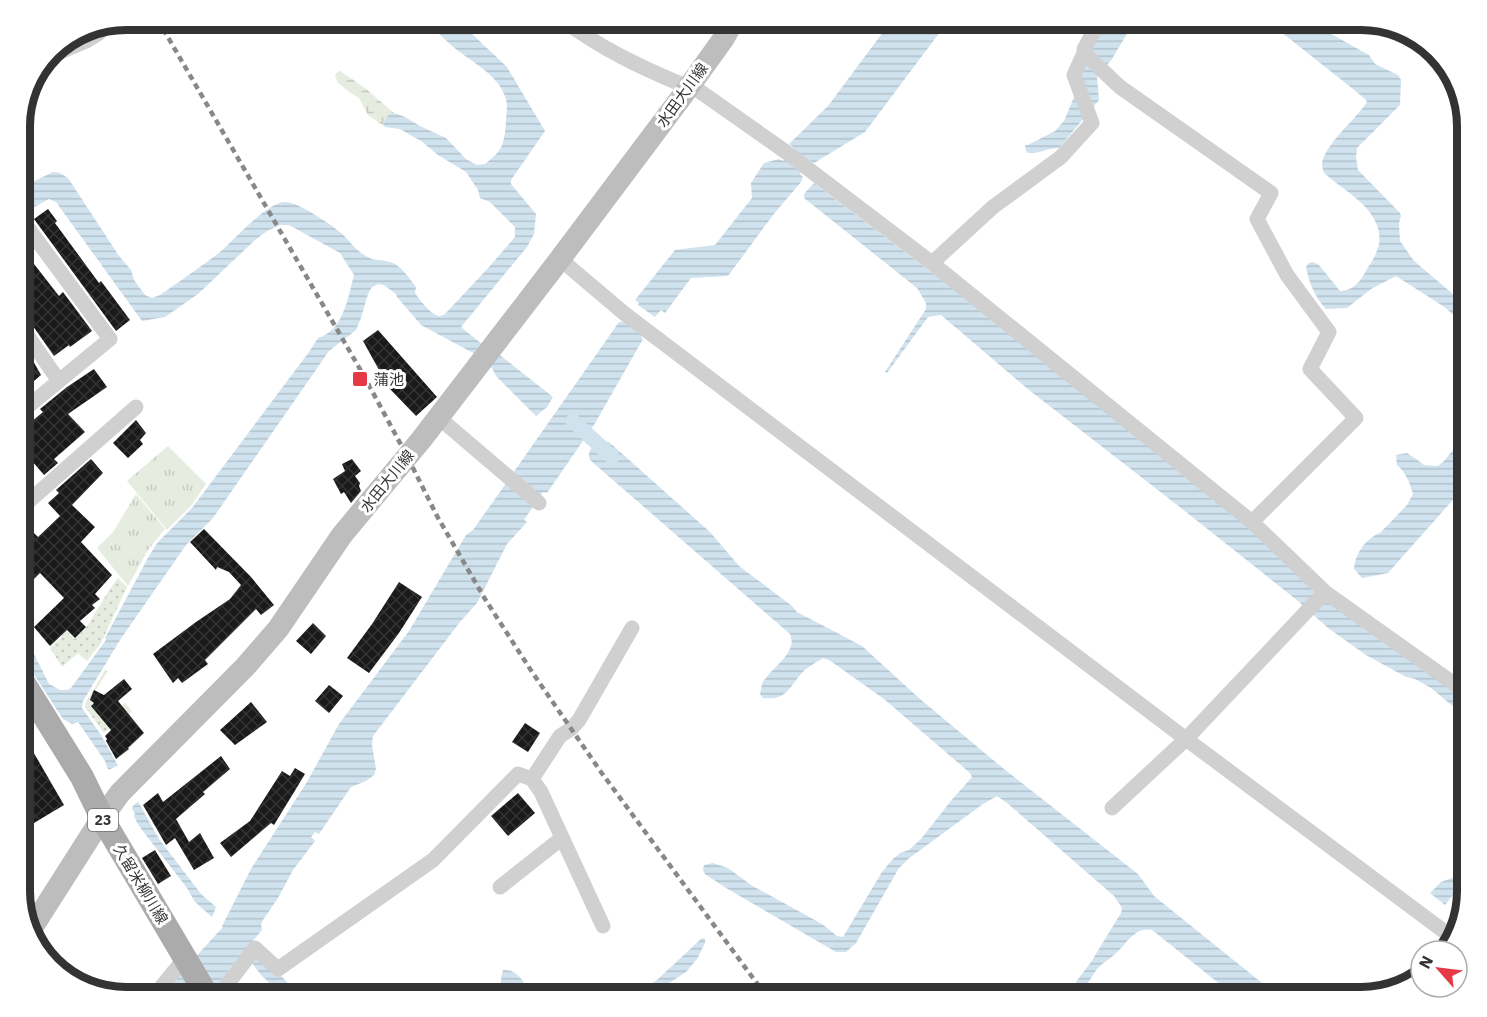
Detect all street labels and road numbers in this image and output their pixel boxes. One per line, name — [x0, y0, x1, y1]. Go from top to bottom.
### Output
street label: 水田大川線 — [652, 59, 712, 131]
street label: 水田大川線 — [356, 446, 418, 516]
road number: 23 — [88, 809, 118, 831]
street label: 久留米柳川線 — [110, 841, 172, 927]

